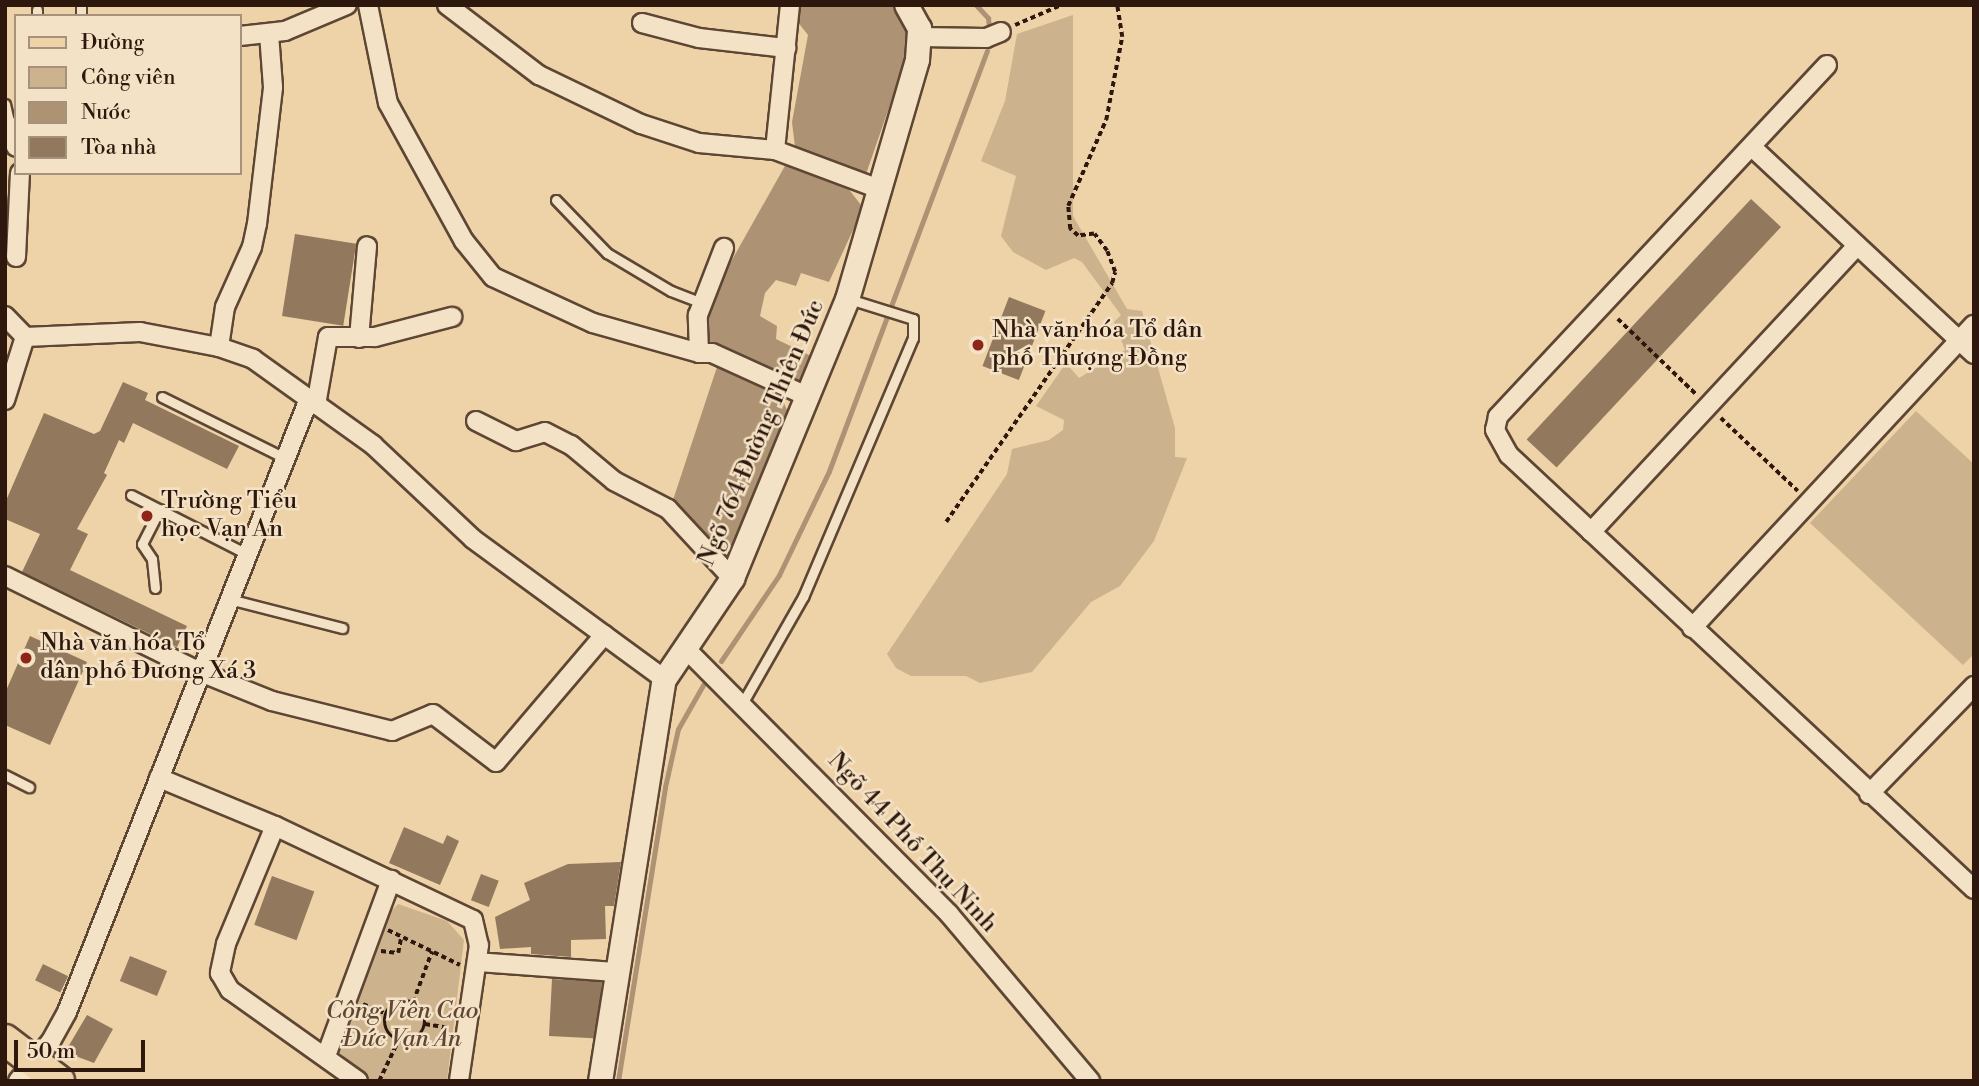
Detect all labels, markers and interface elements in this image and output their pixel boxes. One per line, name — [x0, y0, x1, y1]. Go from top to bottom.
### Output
legend — [14, 14, 242, 175]
text: Đường — [81, 30, 144, 56]
text: Công viên — [81, 65, 175, 91]
text: Nước — [81, 100, 131, 126]
text: Tòa nhà — [81, 135, 156, 161]
street label: Ngõ 764 Đường Thiên Đức — [693, 296, 831, 570]
place label: Nhà văn hóa Tổ dân phố Thượng Đồng — [992, 317, 1203, 373]
marker: Nhà văn hóa Tổ dân phố Thượng Đồng — [970, 337, 986, 353]
place label: Trường Tiểu học Vạn An — [161, 488, 297, 544]
marker: Trường Tiểu học Vạn An — [139, 508, 155, 524]
place label: Nhà văn hóa Tổ dân phố Đương Xá 3 — [40, 630, 256, 686]
marker: Nhà văn hóa Tổ dân phố Đương Xá 3 — [18, 650, 34, 666]
street label: Ngõ 44 Phố Thụ Ninh — [821, 747, 1003, 939]
park label: Công Viên Cao Đức Vạn An — [326, 998, 478, 1054]
scale bar — [18, 1026, 149, 1070]
text: 50 m — [27, 1039, 75, 1065]

